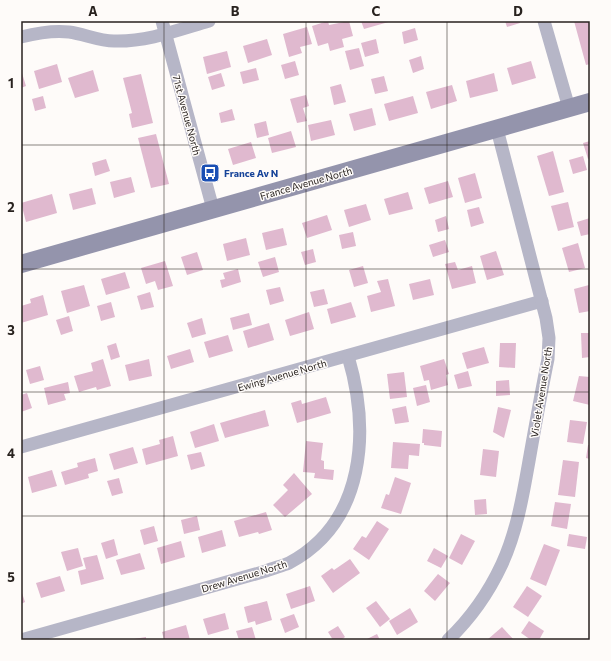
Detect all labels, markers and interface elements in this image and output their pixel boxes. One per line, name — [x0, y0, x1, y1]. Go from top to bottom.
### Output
text: A — [88, 3, 98, 19]
text: B — [231, 3, 240, 19]
text: C — [372, 3, 381, 19]
text: D — [513, 3, 523, 19]
street label: 71st Avenue North — [171, 74, 203, 156]
text: 1 — [8, 75, 14, 91]
bus stop icon: France Av N — [199, 162, 221, 184]
street label: France Avenue North — [259, 164, 353, 202]
place label: France Av N — [224, 167, 278, 179]
text: 2 — [7, 199, 15, 215]
text: 3 — [7, 322, 15, 338]
street label: Violet Avenue North — [528, 346, 554, 438]
street label: Ewing Avenue North — [236, 357, 328, 393]
text: 4 — [7, 445, 15, 461]
street label: Drew Avenue North — [200, 557, 288, 595]
text: 5 — [7, 569, 15, 585]

